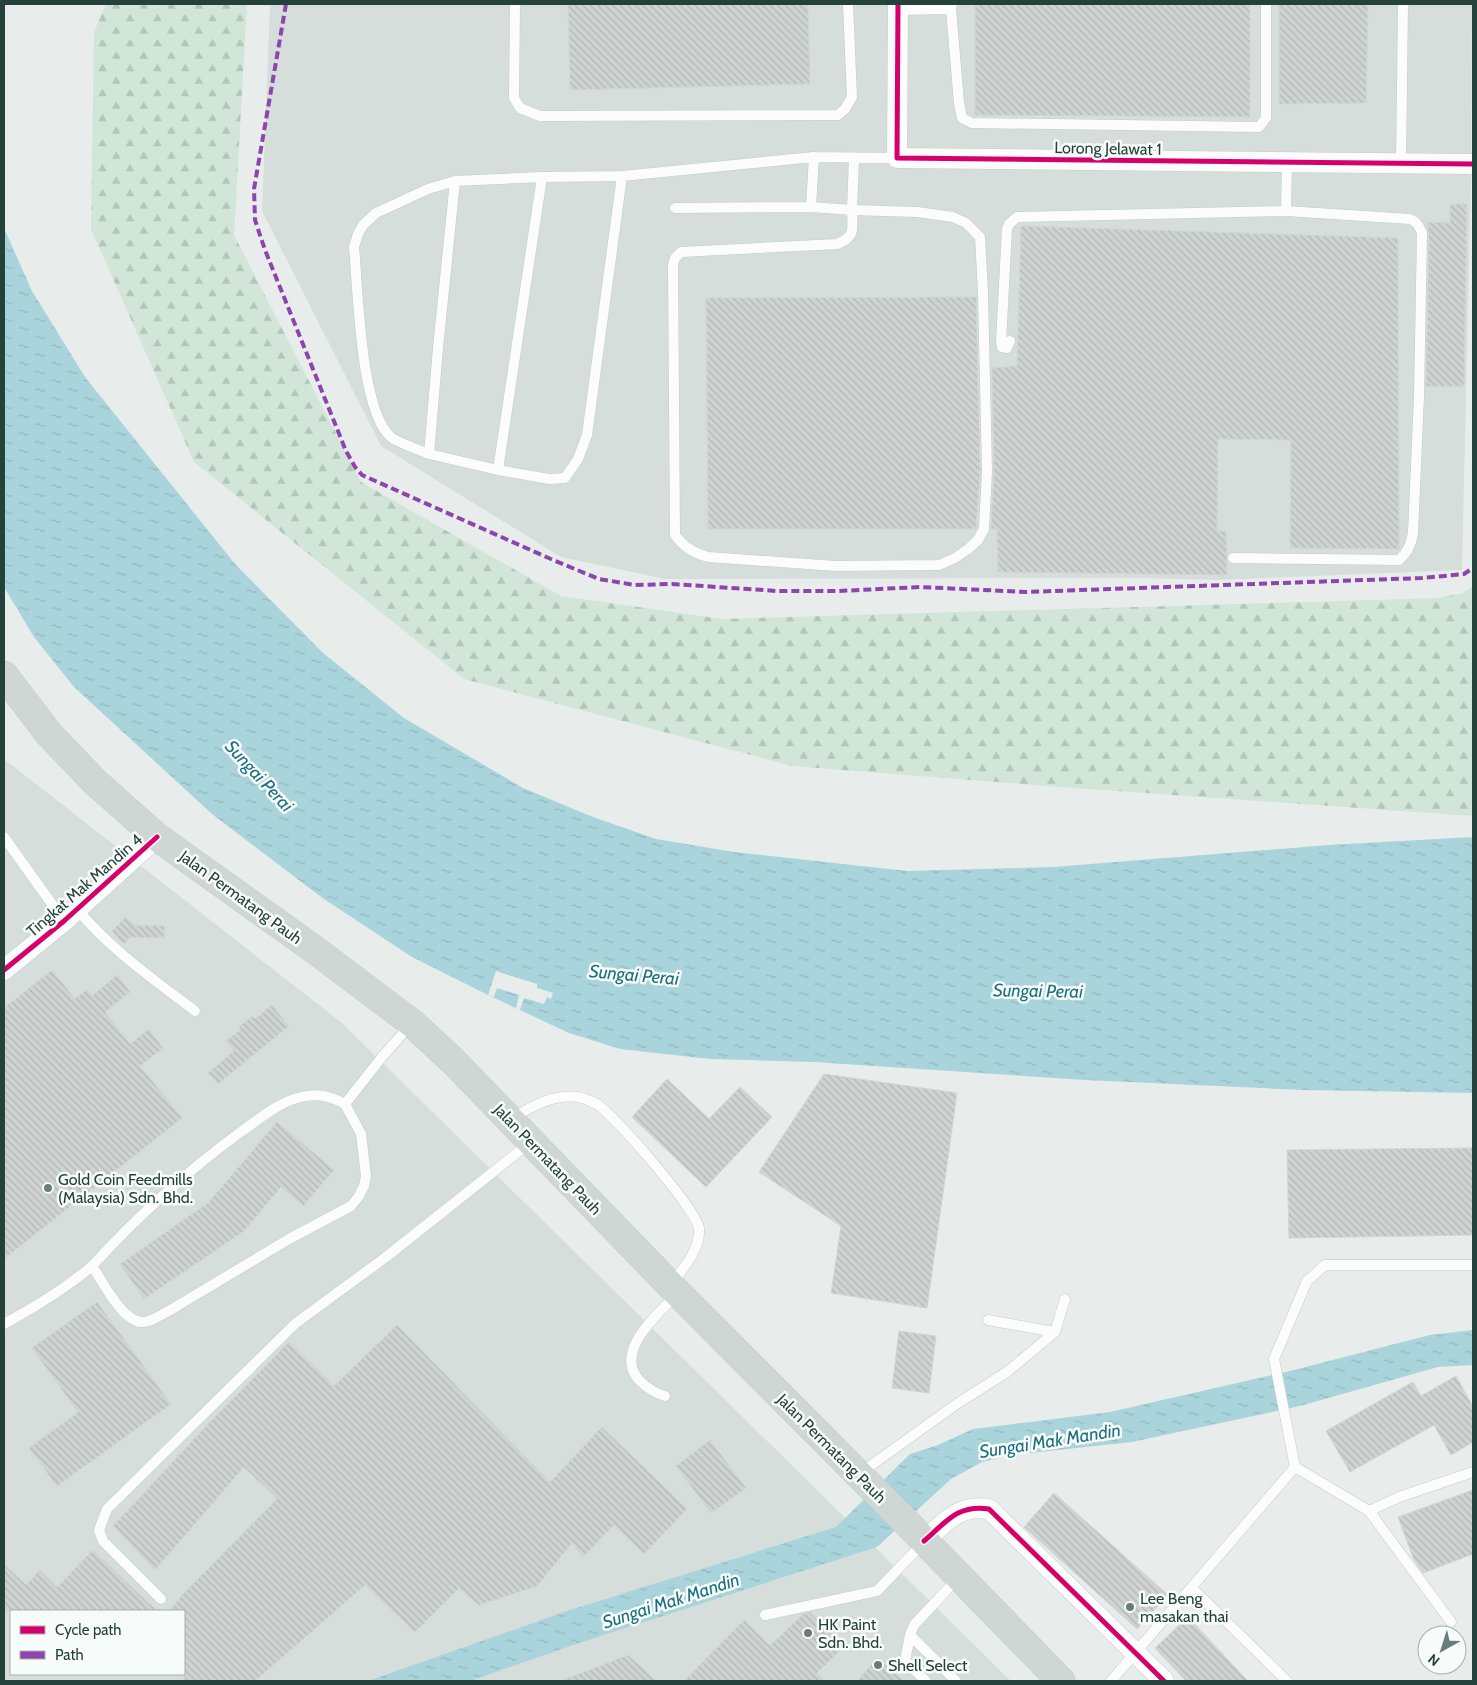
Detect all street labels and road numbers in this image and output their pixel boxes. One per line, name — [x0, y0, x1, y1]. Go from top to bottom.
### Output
street label: Lorong Jelawat 1 — [1054, 138, 1162, 159]
street label: Tingkat Mak Mandin 4 — [23, 830, 146, 941]
street label: Jalan Permatang Pauh — [175, 846, 306, 948]
street label: Jalan Permatang Pauh — [489, 1099, 605, 1219]
street label: Jalan Permatang Pauh — [772, 1389, 890, 1507]

